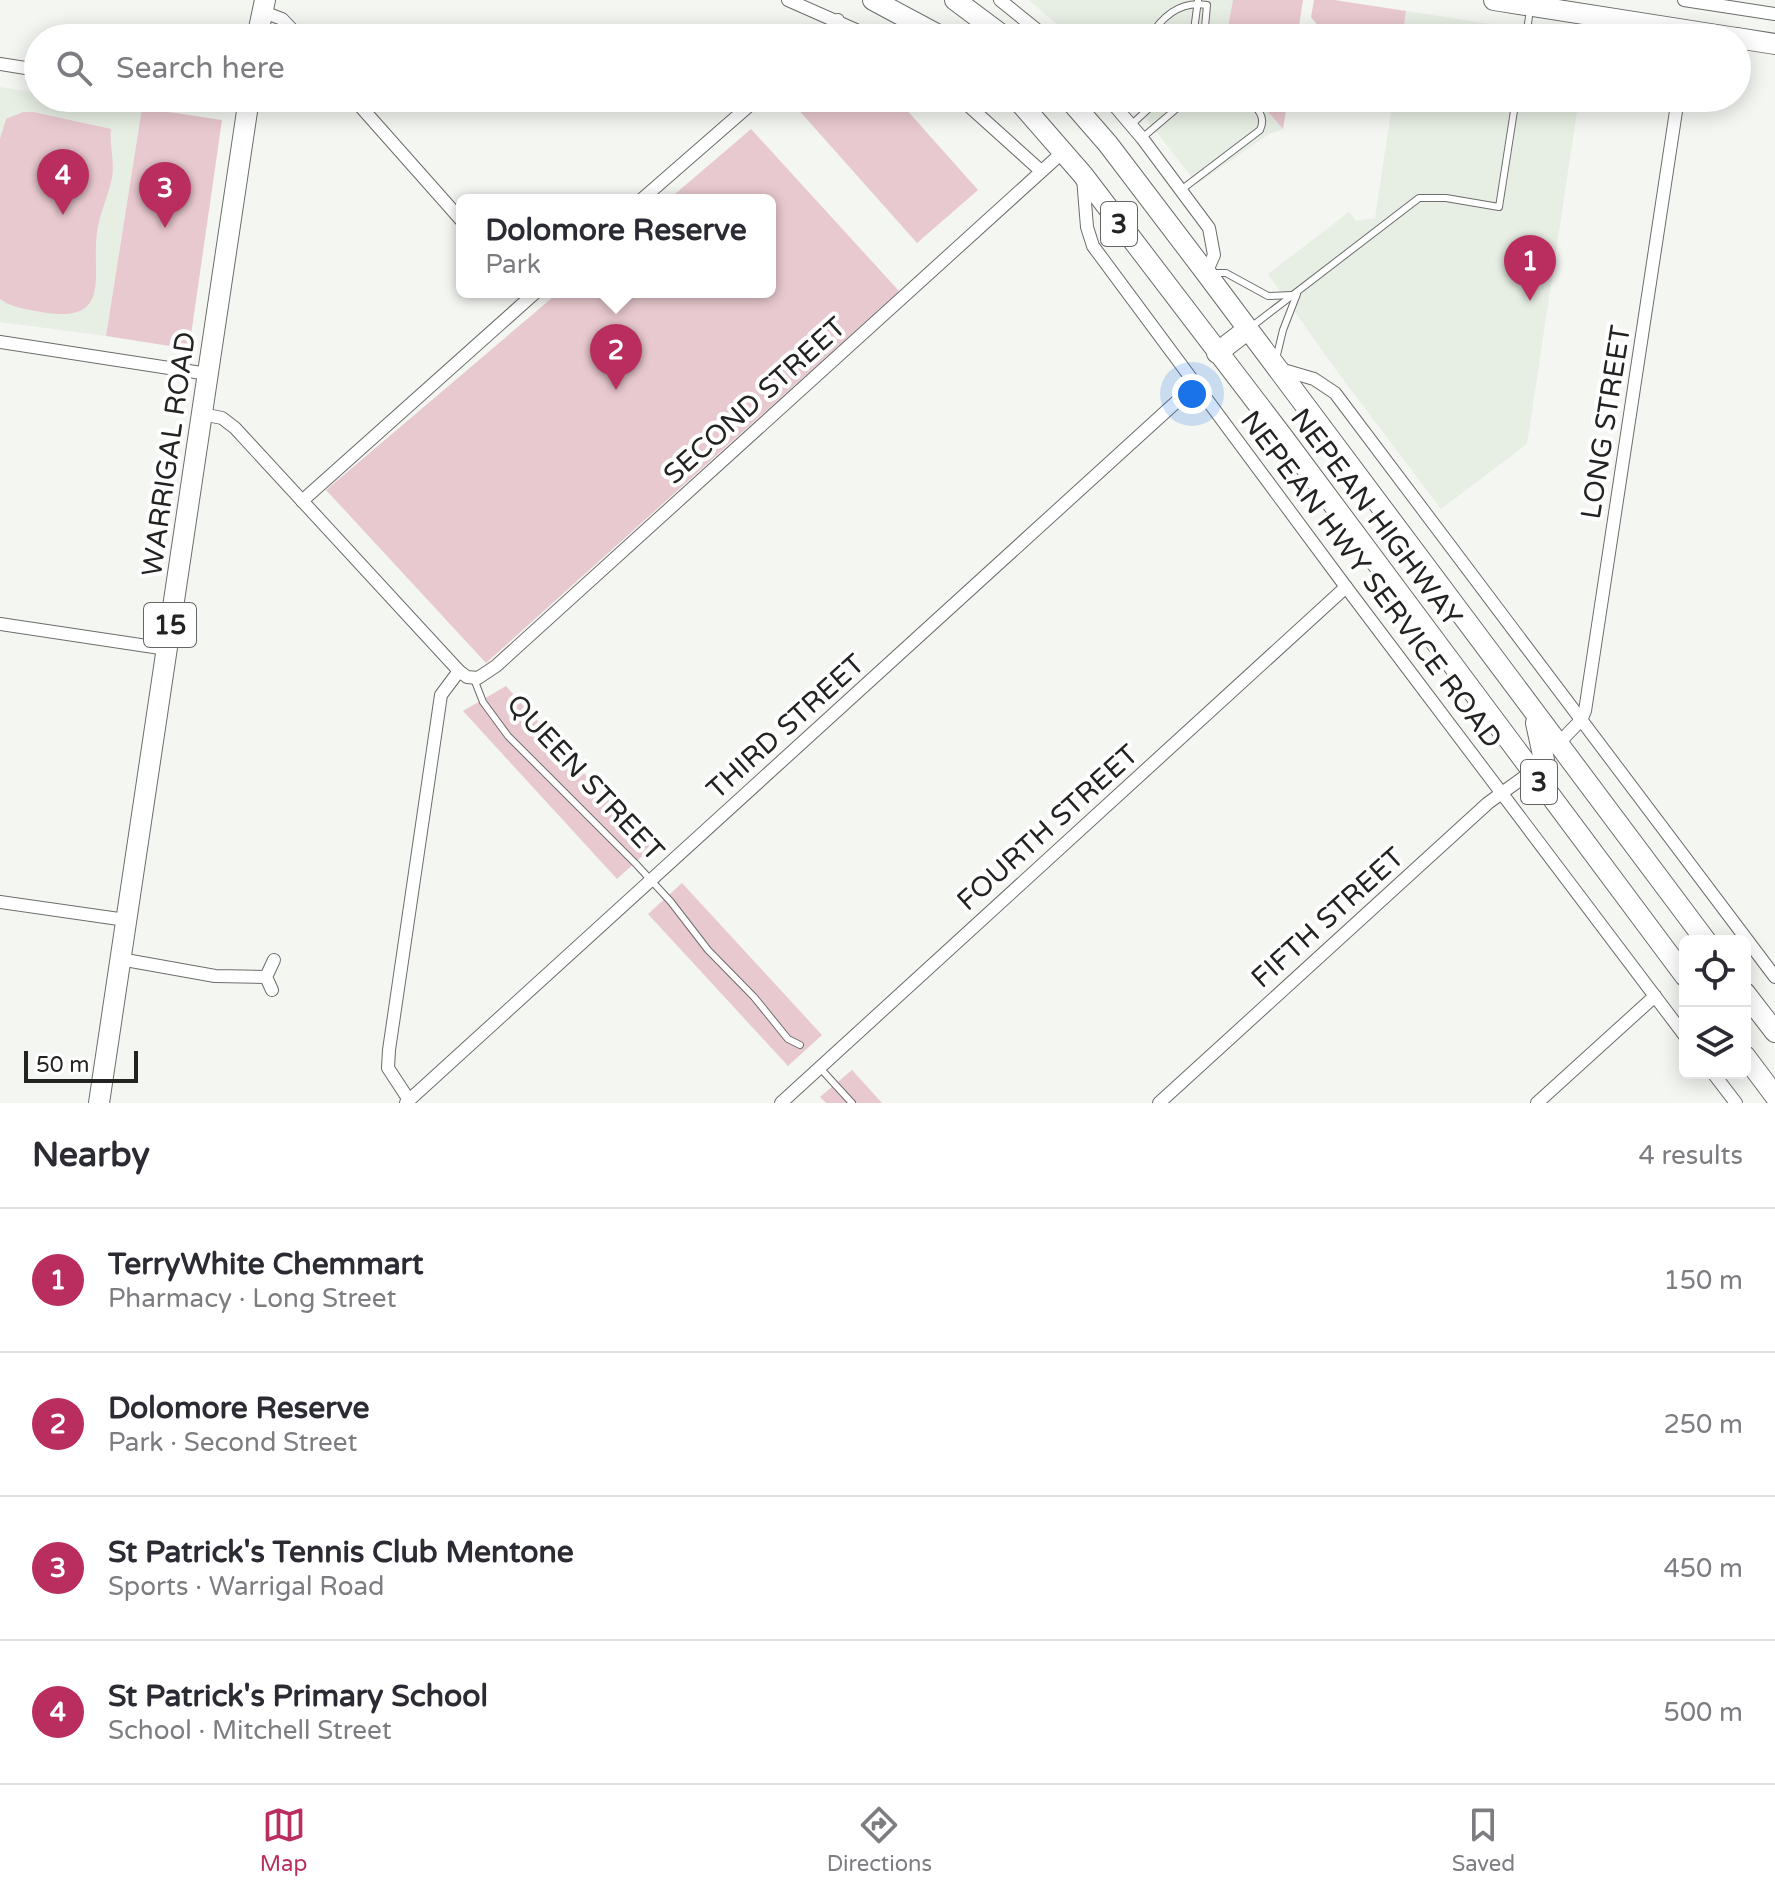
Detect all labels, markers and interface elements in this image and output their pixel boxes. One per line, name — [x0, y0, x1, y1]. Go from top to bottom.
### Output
search box — [24, 24, 1751, 112]
icon: search — [52, 46, 96, 90]
text: Search here — [116, 50, 285, 87]
pin: 4 — [37, 149, 89, 215]
pin: 3 — [139, 162, 191, 228]
popup — [456, 194, 776, 298]
road number: 3 — [1101, 202, 1137, 246]
text: Dolomore Reserve — [485, 212, 747, 249]
pin: 1 — [1504, 235, 1556, 301]
text: Park — [485, 249, 541, 280]
street label: SECOND STREET — [657, 310, 853, 491]
street label: LONG STREET — [1574, 323, 1638, 522]
pin: 2 — [590, 324, 642, 390]
street label: WARRIGAL ROAD — [135, 330, 203, 579]
your location — [1172, 374, 1212, 414]
street label: NEPEAN HIGHWAY — [1283, 402, 1469, 634]
street label: NEPEAN HWY SERVICE ROAD — [1233, 404, 1509, 755]
road number: 15 — [144, 603, 196, 647]
street label: THIRD STREET — [700, 647, 872, 806]
street label: QUEEN STREET — [499, 687, 671, 868]
street label: FOURTH STREET — [950, 738, 1145, 918]
road number: 3 — [1521, 760, 1557, 804]
street label: FIFTH STREET — [1244, 840, 1411, 995]
map controls — [1679, 935, 1751, 1079]
button: locate — [1679, 935, 1751, 1007]
button: layers — [1679, 1007, 1751, 1079]
scale bar — [24, 1047, 138, 1083]
text: 50 m — [36, 1052, 90, 1078]
text: Nearby — [32, 1135, 150, 1176]
text: 4 results — [1638, 1140, 1743, 1171]
text: TerryWhite Chemmart — [108, 1246, 424, 1283]
text: 1 — [50, 1265, 66, 1296]
text: 150 m — [1663, 1265, 1743, 1296]
text: Pharmacy · Long Street — [108, 1283, 396, 1314]
text: Dolomore Reserve — [108, 1390, 369, 1427]
text: 2 — [50, 1409, 66, 1440]
text: 250 m — [1663, 1409, 1743, 1440]
text: Park · Second Street — [108, 1427, 357, 1458]
text: St Patrick's Tennis Club Mentone — [108, 1534, 574, 1571]
text: 3 — [50, 1553, 66, 1584]
text: 450 m — [1663, 1553, 1743, 1584]
text: Sports · Warrigal Road — [108, 1571, 385, 1602]
text: St Patrick's Primary School — [108, 1678, 488, 1715]
text: 4 — [50, 1697, 66, 1728]
text: 500 m — [1663, 1697, 1743, 1728]
text: School · Mitchell Street — [108, 1715, 392, 1746]
tab: Map — [260, 1803, 307, 1877]
tab: Directions — [827, 1803, 932, 1877]
tab: Saved — [1452, 1803, 1515, 1877]

